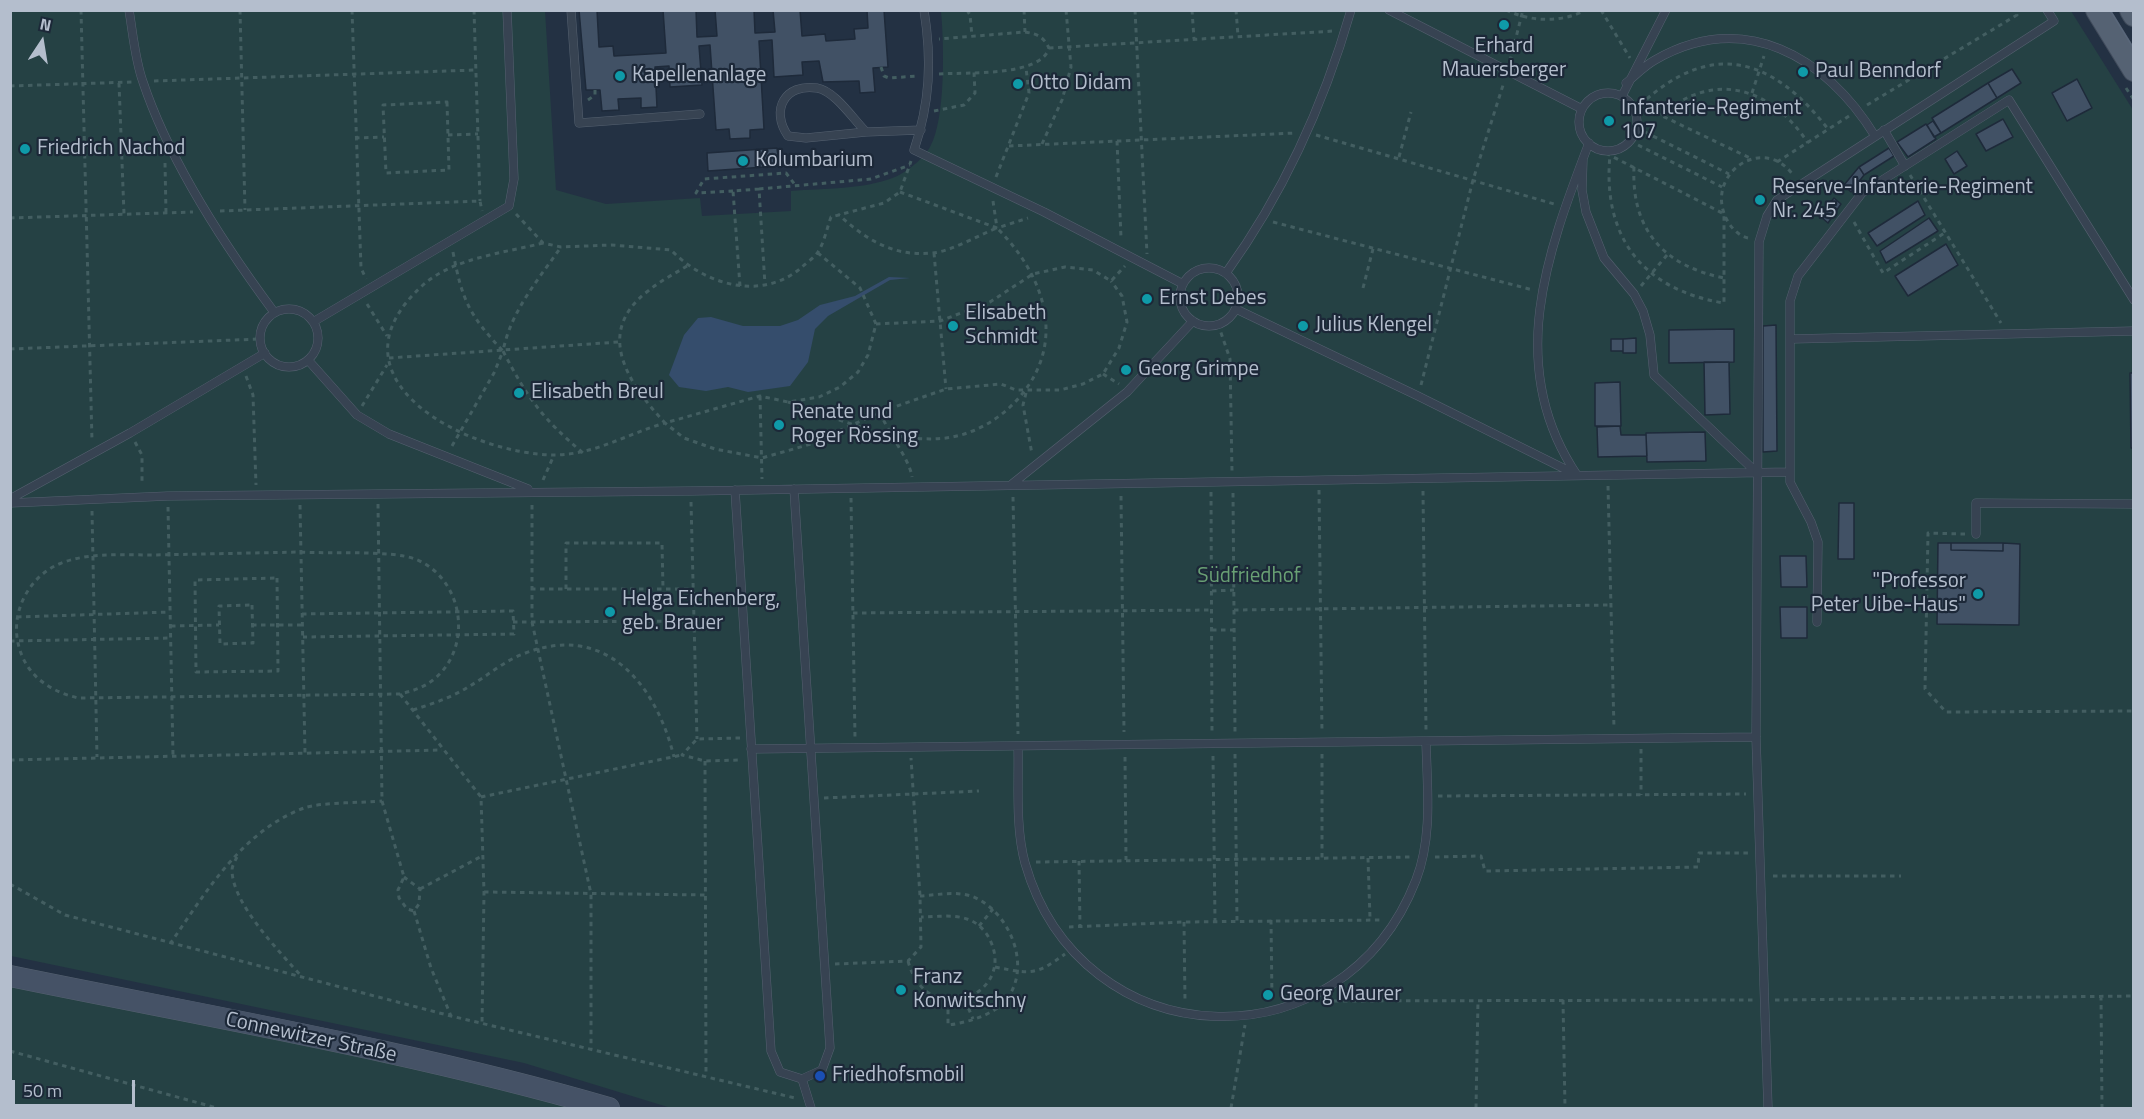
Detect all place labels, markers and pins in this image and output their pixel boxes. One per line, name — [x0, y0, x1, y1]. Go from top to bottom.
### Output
marker: Erhard Mauersberger — [1497, 18, 1511, 32]
place label: Erhard Mauersberger — [1442, 34, 1566, 84]
place label: Paul Benndorf — [1815, 59, 1941, 85]
place label: Kapellenanlage — [632, 63, 766, 89]
marker: Paul Benndorf — [1796, 65, 1810, 79]
marker: Kapellenanlage — [613, 69, 627, 83]
place label: Otto Didam — [1030, 71, 1132, 97]
marker: Otto Didam — [1011, 77, 1025, 91]
place label: Infanterie-Regiment 107 — [1621, 96, 1801, 146]
marker: Infanterie-Regiment 107 — [1602, 114, 1616, 128]
place label: Friedrich Nachod — [37, 136, 185, 162]
marker: Friedrich Nachod — [18, 142, 32, 156]
place label: Kolumbarium — [755, 148, 873, 174]
marker: Kolumbarium — [736, 154, 750, 168]
place label: Reserve-Infanterie-Regiment Nr. 245 — [1772, 175, 2033, 225]
marker: Reserve-Infanterie-Regiment Nr. 245 — [1753, 193, 1767, 207]
place label: Ernst Debes — [1159, 286, 1266, 312]
marker: Ernst Debes — [1140, 292, 1154, 306]
place label: Elisabeth Schmidt — [965, 301, 1047, 351]
place label: Julius Klengel — [1315, 313, 1432, 339]
marker: Elisabeth Schmidt — [946, 319, 960, 333]
marker: Julius Klengel — [1296, 319, 1310, 333]
place label: Georg Grimpe — [1138, 357, 1259, 383]
marker: Georg Grimpe — [1119, 363, 1133, 377]
place label: Elisabeth Breul — [531, 380, 664, 406]
marker: Elisabeth Breul — [512, 386, 526, 400]
place label: Renate und Roger Rössing — [791, 400, 918, 450]
marker: Renate und Roger Rössing — [772, 418, 786, 432]
place label: "Professor Peter Uibe-Haus" — [1811, 569, 1966, 619]
place label: Helga Eichenberg, geb. Brauer — [622, 587, 780, 637]
marker: "Professor Peter Uibe-Haus" — [1971, 587, 1985, 601]
marker: Helga Eichenberg, geb. Brauer — [603, 605, 617, 619]
place label: Franz Konwitschny — [913, 965, 1026, 1015]
place label: Georg Maurer — [1280, 982, 1401, 1008]
marker: Franz Konwitschny — [894, 983, 908, 997]
marker: Georg Maurer — [1261, 988, 1275, 1002]
place label: Friedhofsmobil — [832, 1063, 964, 1089]
marker: Friedhofsmobil — [813, 1069, 827, 1083]

